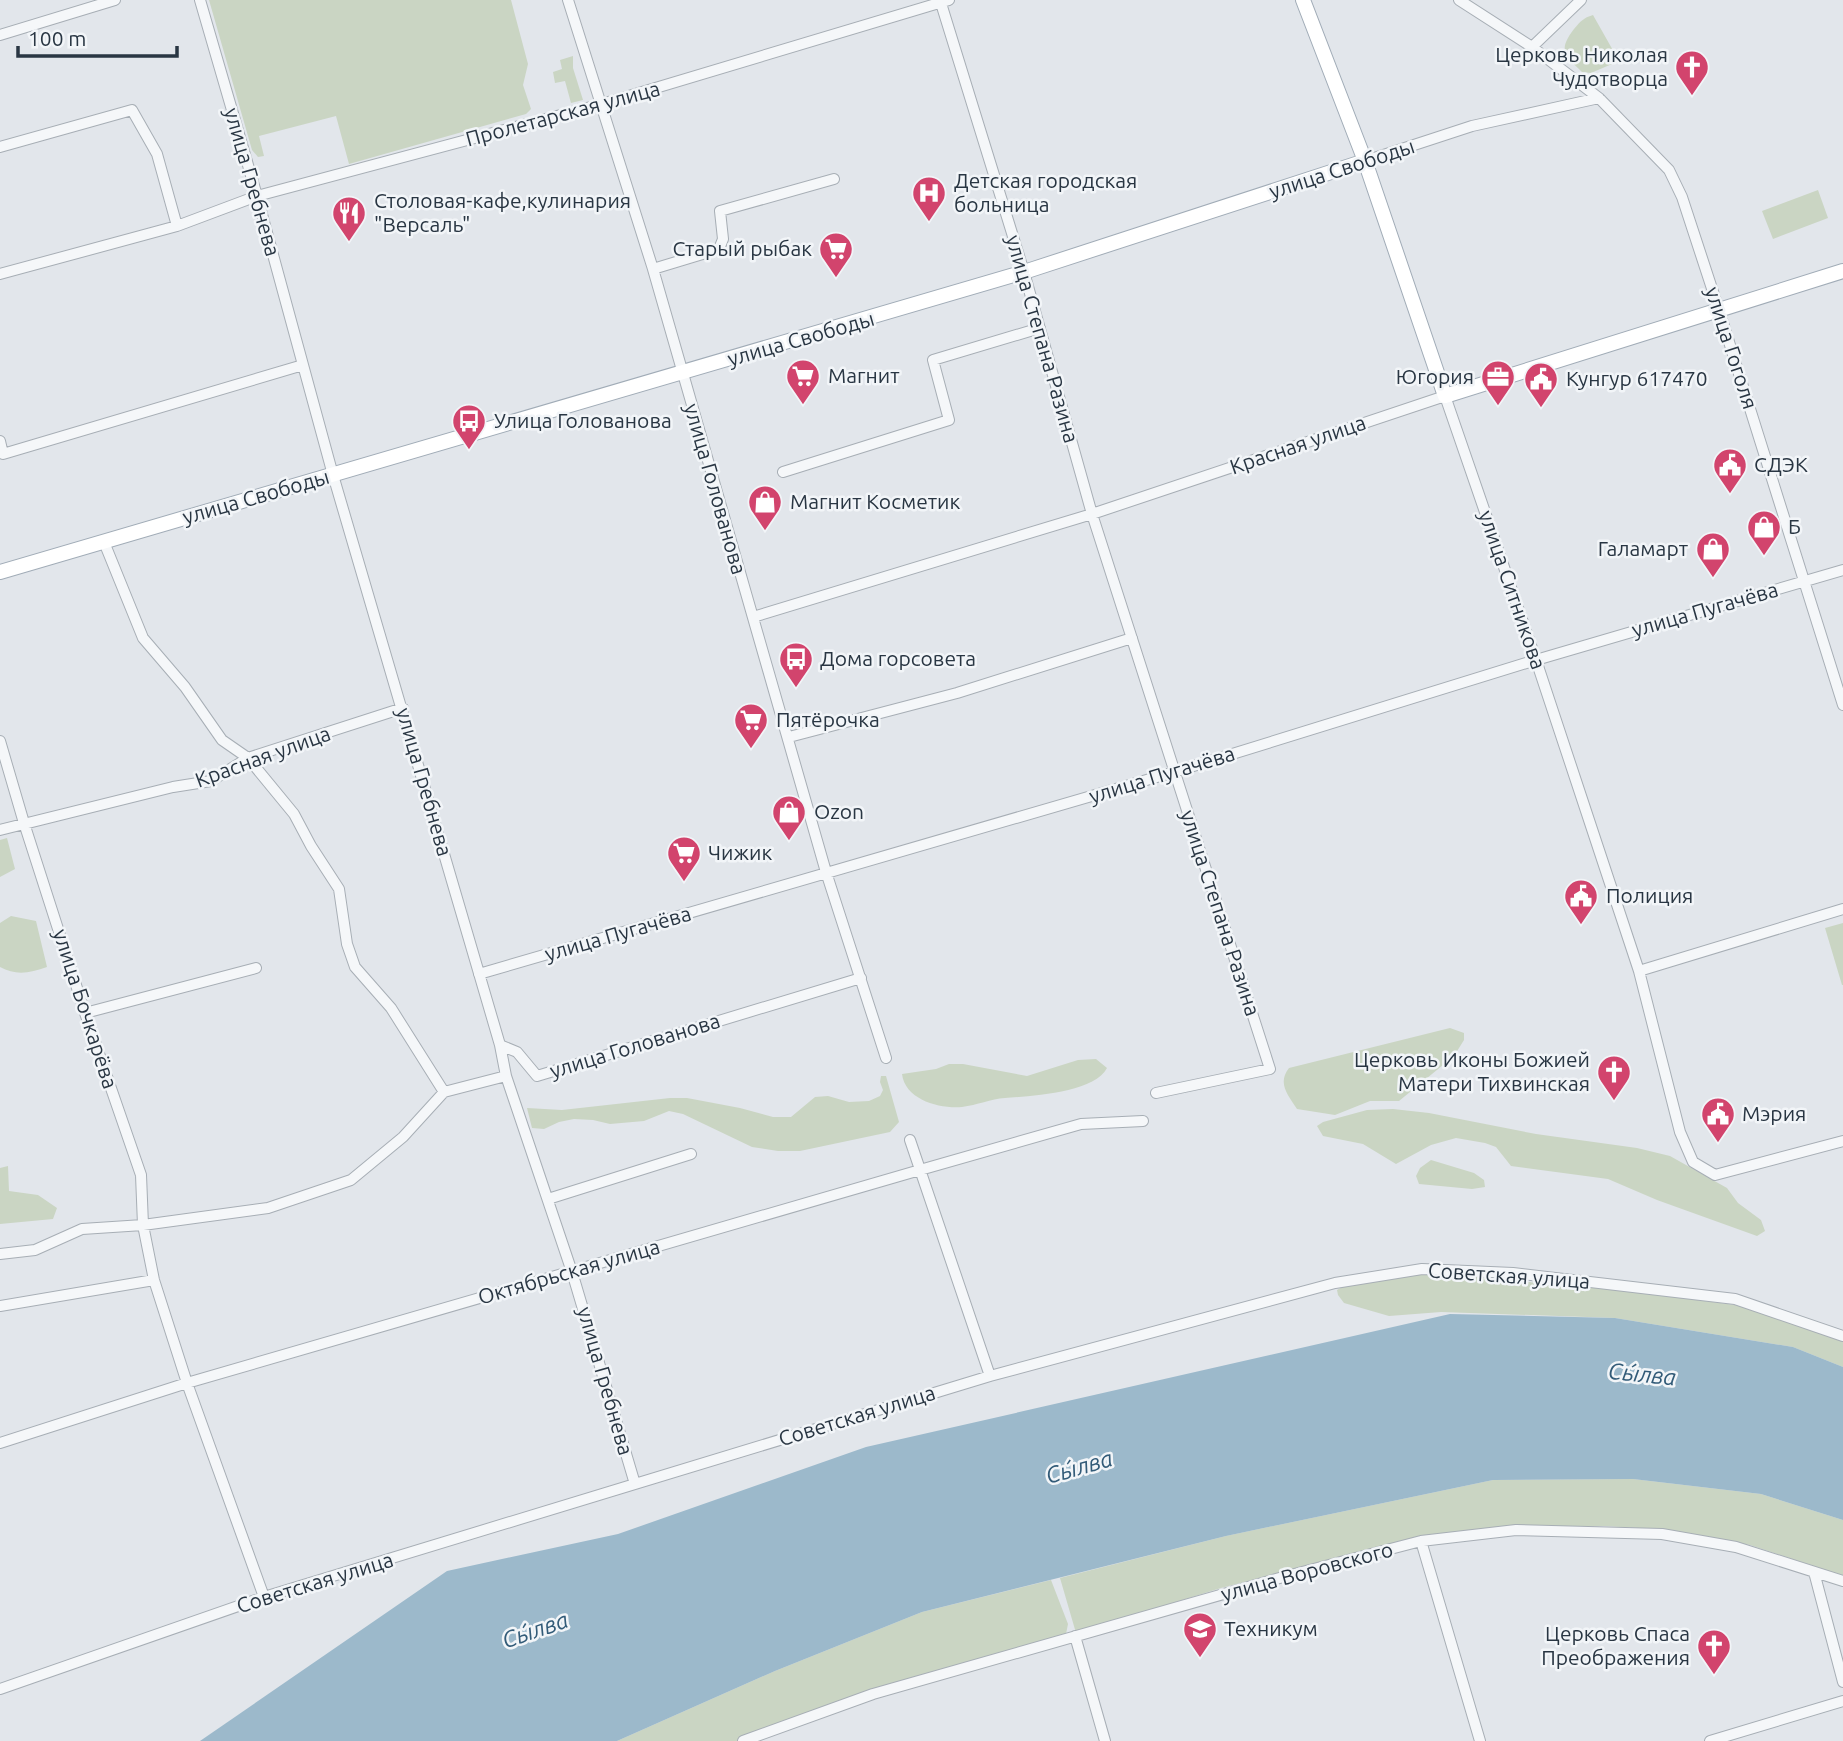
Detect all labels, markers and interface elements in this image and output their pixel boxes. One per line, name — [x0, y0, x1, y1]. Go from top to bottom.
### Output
scale bar — [18, 14, 177, 58]
text: 100 m — [28, 26, 86, 50]
place label: Церковь Николая Чудотворца — [1495, 42, 1668, 90]
church icon: Церковь Николая Чудотворца — [1673, 48, 1711, 97]
street label: Пролетарская улица — [463, 76, 663, 151]
street label: улица Гребнева — [220, 105, 286, 259]
street label: улица Свободы — [1266, 133, 1417, 203]
place label: Детская городская больница — [954, 168, 1137, 216]
hospital icon: Детская городская больница — [910, 174, 948, 223]
place label: Столовая-кафе,кулинария "Версаль" — [374, 188, 631, 236]
restaurant icon: Столовая-кафе,кулинария "Версаль" — [330, 194, 368, 243]
supermarket icon: Старый рыбак — [817, 230, 855, 279]
street label: улица Степана Разина — [1002, 232, 1084, 445]
place label: Старый рыбак — [672, 236, 812, 260]
street label: улица Гоголя — [1701, 283, 1763, 412]
street label: улица Свободы — [725, 306, 877, 370]
supermarket icon: Магнит — [784, 357, 822, 406]
office icon: Югория — [1479, 358, 1517, 407]
public building icon: Кунгур 617470 — [1522, 360, 1560, 409]
place label: Магнит — [828, 363, 900, 387]
place label: Югория — [1396, 364, 1474, 388]
place label: Кунгур 617470 — [1566, 366, 1708, 390]
street label: улица Голованова — [680, 400, 752, 577]
bus stop icon: Улица Голованова — [450, 402, 488, 451]
place label: Улица Голованова — [494, 408, 672, 432]
street label: Красная улица — [1227, 410, 1369, 479]
public building icon: СДЭК — [1711, 446, 1749, 495]
place label: СДЭК — [1754, 452, 1808, 476]
street label: улица Свободы — [180, 464, 332, 528]
shop icon: Магнит Косметик — [746, 483, 784, 532]
place label: Магнит Косметик — [790, 489, 961, 513]
street label: улица Ситникова — [1474, 507, 1551, 672]
shop icon: Б — [1745, 508, 1783, 557]
place label: Б — [1788, 514, 1801, 538]
shop icon: Галамарт — [1694, 530, 1732, 579]
place label: Галамарт — [1598, 536, 1689, 560]
street label: улица Пугачёва — [1629, 577, 1781, 641]
bus stop icon: Дома горсовета — [777, 640, 815, 689]
place label: Дома горсовета — [820, 646, 976, 670]
supermarket icon: Пятёрочка — [732, 701, 770, 750]
street label: улица Гребнева — [392, 705, 458, 859]
place label: Пятёрочка — [776, 707, 880, 731]
street label: Красная улица — [192, 720, 334, 792]
street label: улица Пугачёва — [1086, 740, 1237, 808]
shop icon: Ozon — [770, 793, 808, 842]
place label: Ozon — [814, 799, 864, 823]
street label: улица Степана Разина — [1176, 807, 1266, 1019]
supermarket icon: Чижик — [665, 834, 703, 883]
place label: Чижик — [708, 840, 772, 864]
public building icon: Полиция — [1562, 877, 1600, 926]
place label: Полиция — [1606, 883, 1693, 907]
street label: улица Пугачёва — [542, 901, 694, 965]
street label: улица Бочкарёва — [49, 926, 123, 1092]
street label: улица Голованова — [547, 1008, 723, 1082]
place label: Церковь Иконы Божией Матери Тихвинская — [1354, 1047, 1590, 1095]
church icon: Церковь Иконы Божией Матери Тихвинская — [1595, 1053, 1633, 1102]
public building icon: Мэрия — [1699, 1095, 1737, 1144]
place label: Мэрия — [1742, 1101, 1806, 1125]
street label: Октябрьская улица — [475, 1234, 662, 1309]
street label: Советская улица — [1427, 1257, 1591, 1293]
street label: улица Гребнева — [573, 1304, 639, 1458]
water label: Сы́лва — [1607, 1357, 1677, 1390]
street label: Советская улица — [775, 1380, 938, 1450]
water label: Сы́лва — [1043, 1445, 1115, 1488]
street label: улица Воровского — [1218, 1537, 1395, 1606]
street label: Советская улица — [233, 1547, 396, 1617]
water label: Сы́лва — [498, 1607, 571, 1652]
school or university icon: Техникум — [1181, 1610, 1219, 1659]
place label: Техникум — [1224, 1616, 1318, 1640]
place label: Церковь Спаса Преображения — [1541, 1621, 1690, 1669]
church icon: Церковь Спаса Преображения — [1695, 1627, 1733, 1676]

